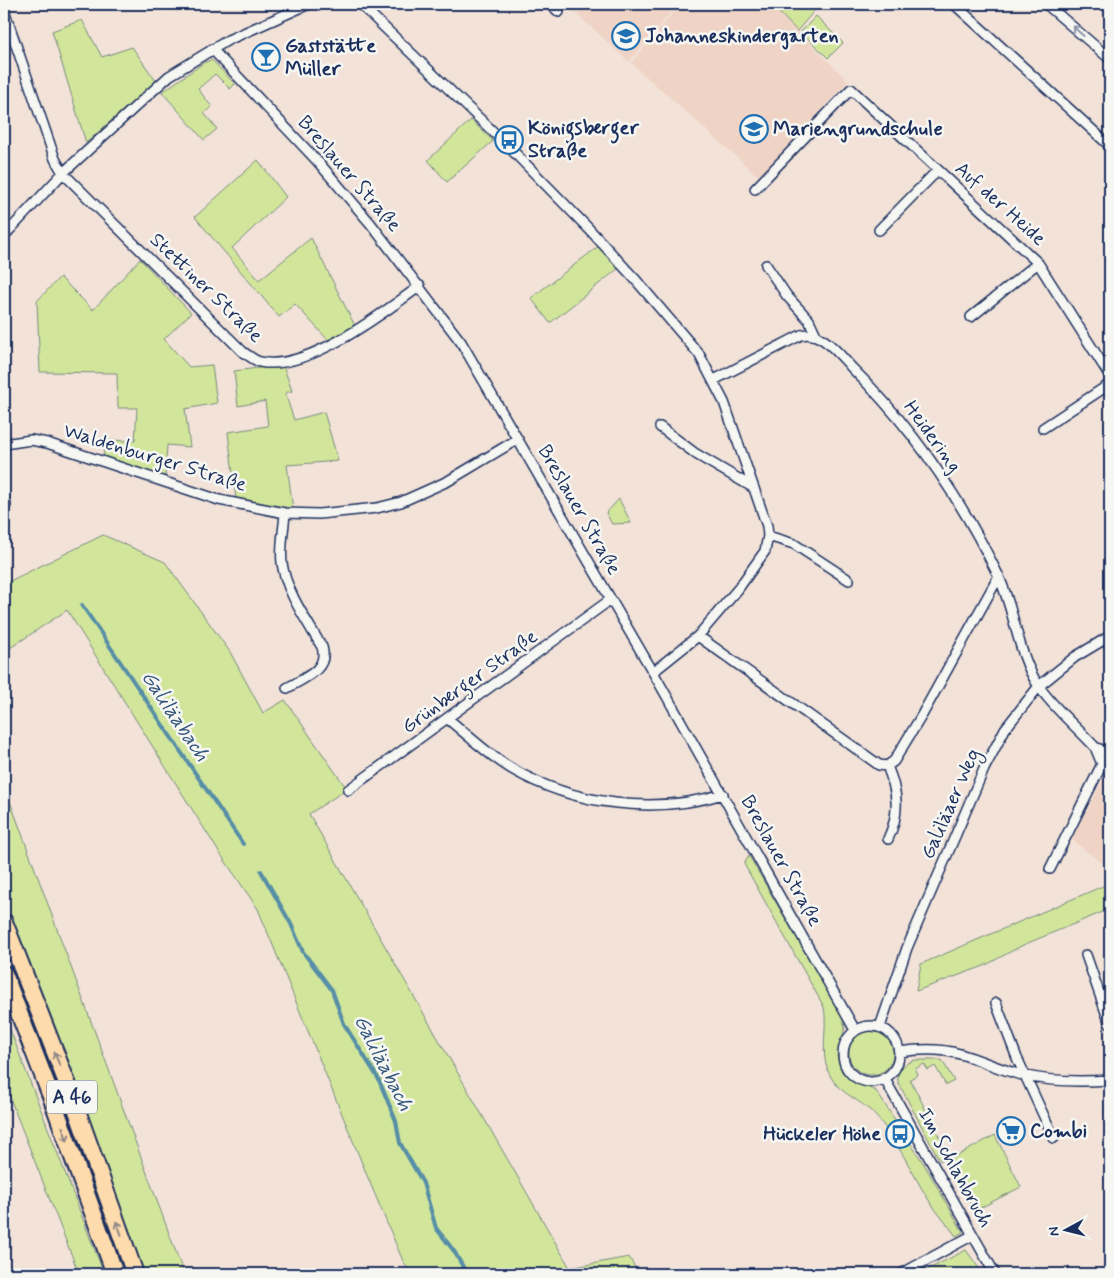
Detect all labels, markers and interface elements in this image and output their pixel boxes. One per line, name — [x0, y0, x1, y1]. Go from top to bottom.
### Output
school or university icon: Johanneskindergarten — [611, 21, 641, 51]
place label: Johanneskindergarten — [645, 23, 839, 50]
one-way arrow — [1072, 26, 1085, 37]
place label: Gaststätte Müller — [285, 33, 376, 83]
bar icon: Gaststätte Müller — [251, 42, 281, 72]
street label: Breslauer Straße — [291, 110, 407, 238]
school or university icon: Mariengrundschule — [739, 114, 769, 144]
place label: Königsberger Straße — [528, 115, 639, 165]
place label: Mariengrundschule — [773, 116, 943, 143]
bus stop icon: Königsberger Straße — [494, 125, 524, 155]
street label: Auf der Heide — [949, 156, 1052, 252]
street label: Stettiner Straße — [143, 227, 269, 349]
street label: Heidering — [897, 395, 967, 479]
street label: Waldenburger Straße — [60, 417, 250, 499]
street label: Breslauer Straße — [531, 440, 627, 580]
street label: Grünberger Straße — [397, 623, 545, 742]
water label: Galiläabach — [134, 665, 216, 767]
street label: Galiläaer Weg — [915, 744, 988, 864]
street label: Breslauer Straße — [734, 791, 828, 932]
water label: Galiläabach — [347, 1010, 419, 1116]
one-way arrow — [52, 1052, 62, 1067]
road number: A 46 — [47, 1080, 97, 1114]
street label: Im Schlahbruch — [911, 1103, 999, 1233]
supermarket icon: Combi — [996, 1116, 1026, 1146]
place label: Combi — [1030, 1118, 1087, 1145]
bus stop icon: Hückeler Höhe — [885, 1119, 915, 1149]
place label: Hückeler Höhe — [763, 1121, 881, 1148]
one-way arrow — [61, 1126, 70, 1141]
north arrow — [1042, 1206, 1092, 1256]
one-way arrow — [114, 1221, 123, 1237]
text: N — [1045, 1226, 1064, 1237]

